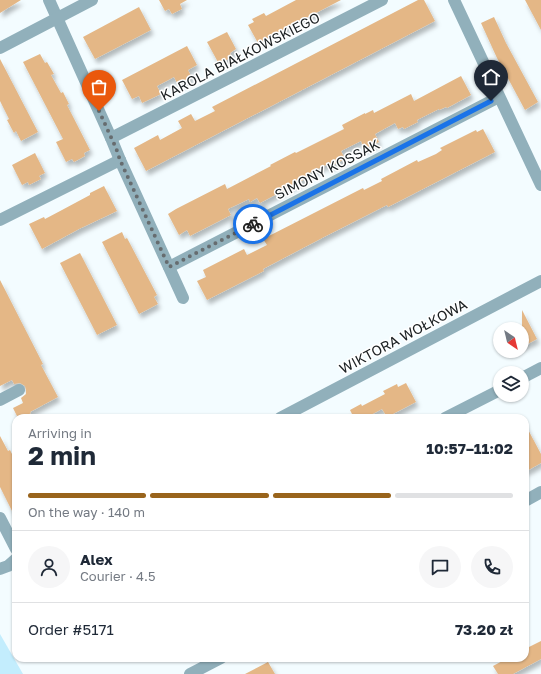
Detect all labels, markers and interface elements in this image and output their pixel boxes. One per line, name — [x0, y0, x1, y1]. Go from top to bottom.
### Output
street label: KAROLA BIAŁKOWSKIEGO — [158, 8, 322, 104]
pin — [474, 60, 508, 101]
icon: home — [480, 66, 502, 88]
pin — [82, 70, 116, 111]
icon: bag — [88, 76, 110, 98]
street label: SIMONY KOSSAK — [272, 135, 383, 203]
courier — [233, 204, 273, 244]
icon: bike — [242, 213, 264, 235]
street label: WIKTORA WOŁKOWA — [336, 295, 470, 377]
north arrow — [493, 322, 529, 358]
map controls — [493, 322, 529, 402]
button: layers — [493, 366, 529, 402]
text: Arriving in — [28, 425, 92, 441]
text: 10:57–11:02 — [426, 439, 513, 457]
text: 2 min — [28, 440, 96, 471]
text: On the way · 140 m — [28, 504, 145, 520]
button: person — [28, 546, 70, 588]
button: chat — [419, 546, 461, 588]
button: phone — [471, 546, 513, 588]
text: Alex — [80, 550, 113, 568]
text: Courier · 4.5 — [80, 568, 155, 584]
text: Order #5171 — [28, 620, 114, 638]
text: 73.20 zł — [455, 620, 513, 638]

